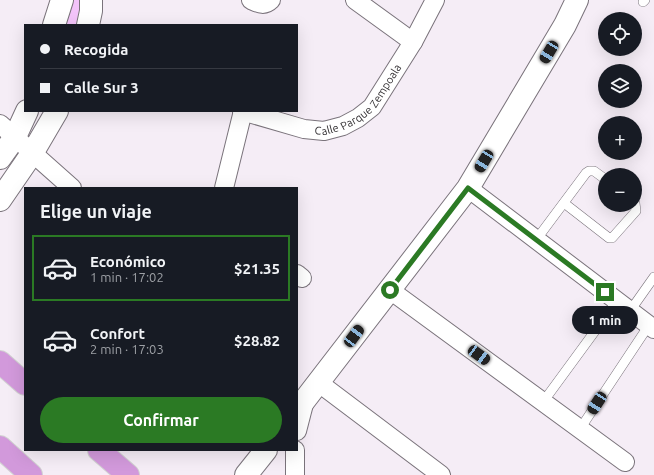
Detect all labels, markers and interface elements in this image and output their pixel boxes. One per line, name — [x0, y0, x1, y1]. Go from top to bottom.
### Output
map controls — [598, 12, 642, 212]
button: locate — [598, 12, 642, 56]
car — [538, 39, 560, 65]
text: Recogida — [64, 41, 128, 58]
street label: Calle Parque Zempoala — [314, 62, 404, 137]
button: layers — [598, 64, 642, 108]
text: Calle Sur 3 — [64, 79, 139, 96]
button: + — [598, 116, 642, 160]
car — [473, 148, 495, 174]
button: − — [598, 168, 642, 212]
text: Elige un viaje — [40, 201, 152, 221]
icon: car — [42, 250, 78, 286]
text: Económico — [90, 253, 166, 270]
text: $21.35 — [234, 260, 280, 277]
text: 1 min · 17:02 — [90, 270, 164, 284]
route start — [381, 281, 399, 299]
route end — [596, 283, 614, 301]
callout: 1 min — [572, 306, 638, 334]
text: 1 min — [589, 313, 621, 327]
icon: car — [42, 322, 78, 358]
car — [342, 323, 366, 349]
text: Confort — [90, 325, 145, 342]
text: $28.82 — [234, 332, 280, 349]
text: 2 min · 17:03 — [90, 342, 164, 356]
car — [466, 343, 492, 367]
car — [585, 390, 609, 416]
button: Confirmar — [40, 397, 282, 443]

